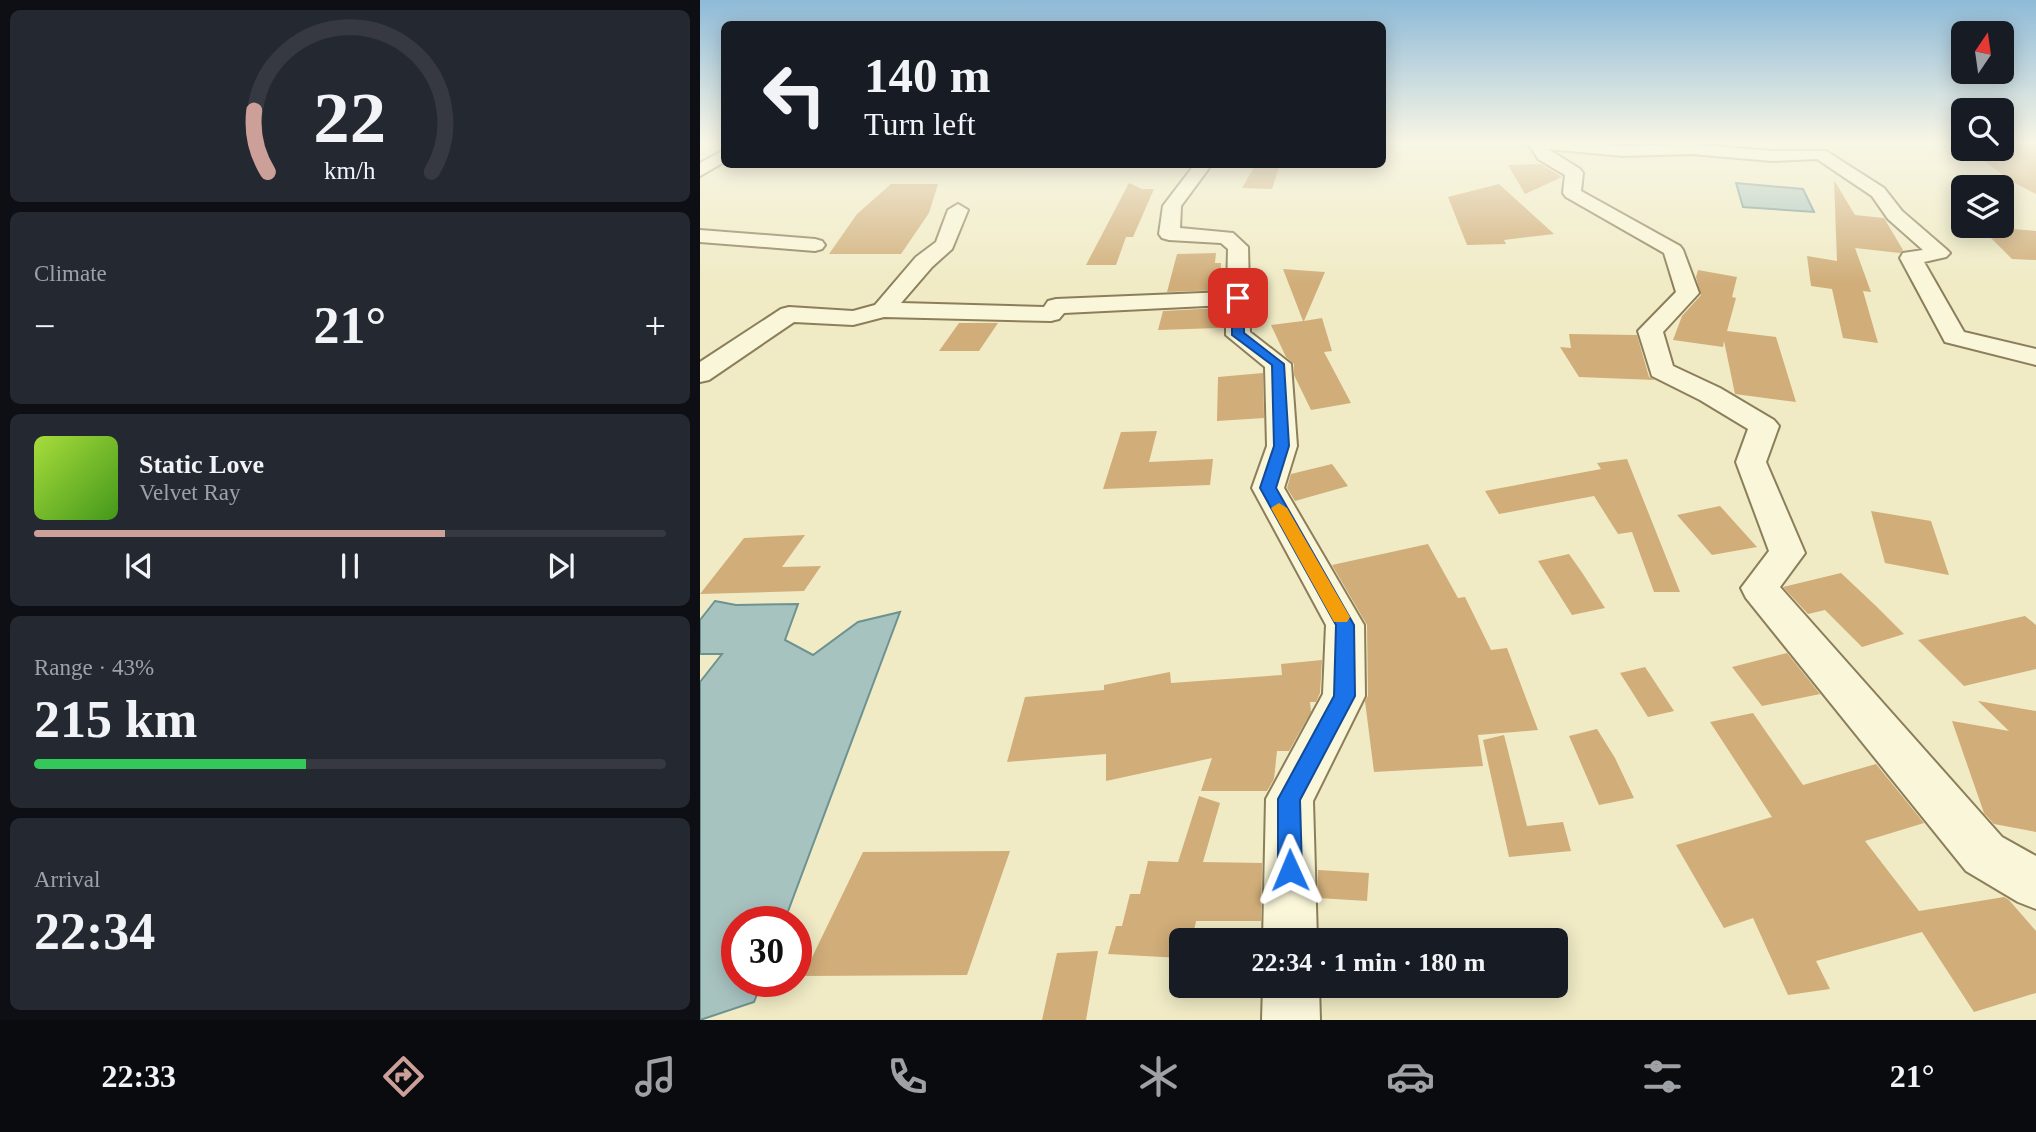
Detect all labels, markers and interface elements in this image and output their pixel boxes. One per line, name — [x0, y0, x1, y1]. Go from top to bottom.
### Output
north arrow — [1951, 21, 2014, 84]
map controls — [1951, 21, 2014, 238]
text: 140 m — [864, 48, 991, 103]
icon: left — [749, 49, 840, 140]
text: 22 — [314, 77, 386, 158]
button: search — [1951, 98, 2014, 161]
text: Turn left — [864, 106, 976, 142]
text: km/h — [324, 157, 376, 184]
button: layers — [1951, 175, 2014, 238]
text: Climate — [34, 261, 107, 286]
pin — [1208, 268, 1268, 328]
icon: arrive — [1219, 279, 1257, 317]
text: 21° — [314, 297, 386, 354]
text: − — [34, 305, 55, 347]
text: + — [645, 305, 666, 347]
text: Static Love — [139, 450, 264, 479]
text: Velvet Ray — [139, 480, 241, 505]
icon: previous — [120, 547, 158, 585]
icon: pause — [331, 547, 369, 585]
icon: next — [542, 547, 580, 585]
text: Range · 43% — [34, 655, 154, 680]
text: 215 km — [34, 691, 197, 748]
position arrow — [1253, 833, 1327, 907]
text: Arrival — [34, 867, 100, 892]
text: 22:34 — [34, 903, 155, 960]
speed limit sign: 30 — [721, 906, 812, 997]
text: 22:34 · 1 min · 180 m — [1252, 948, 1486, 977]
icon: directions — [379, 1052, 428, 1101]
icon: music — [631, 1052, 680, 1101]
icon: phone — [883, 1052, 932, 1101]
icon: climate — [1134, 1052, 1183, 1101]
icon: car — [1386, 1052, 1435, 1101]
icon: filters — [1638, 1052, 1687, 1101]
text: 22:33 — [101, 1058, 176, 1094]
text: 21° — [1890, 1058, 1935, 1094]

